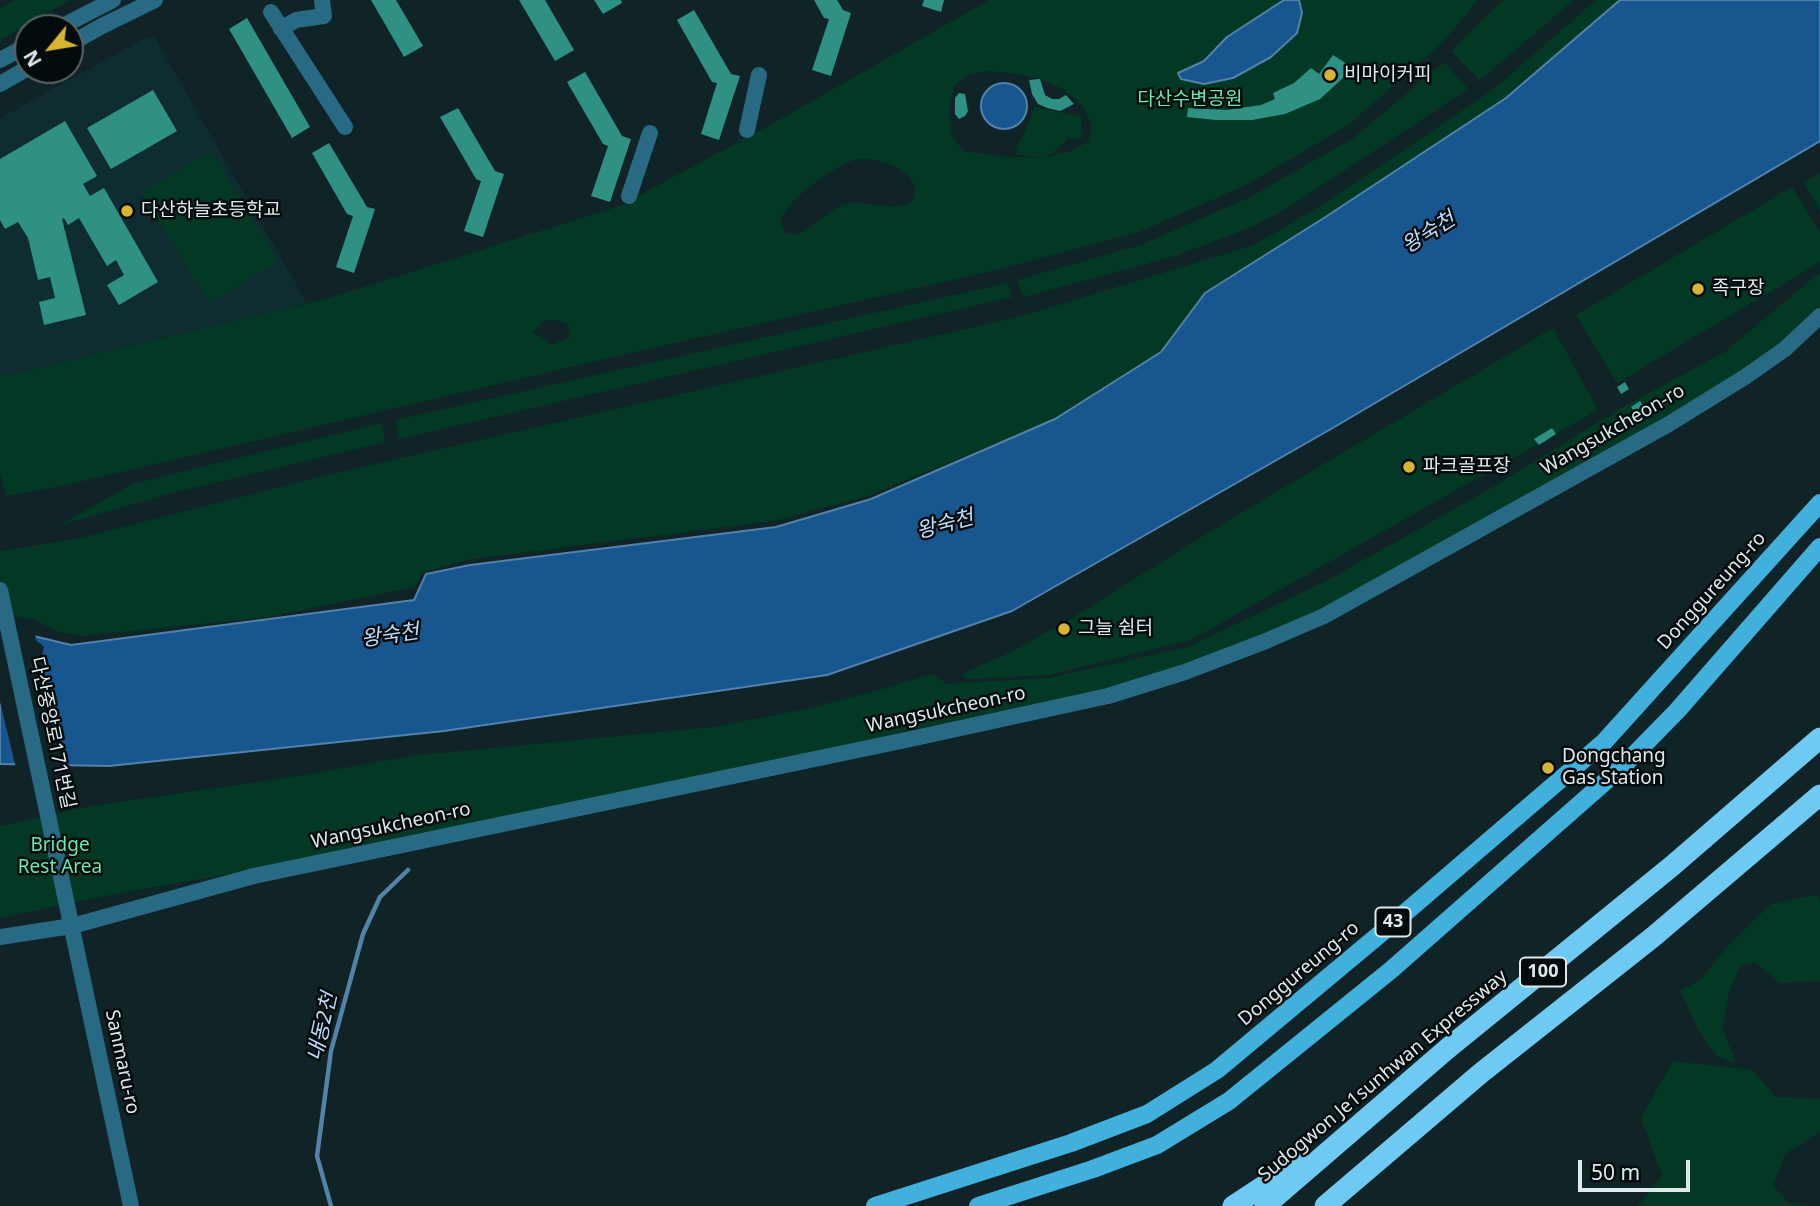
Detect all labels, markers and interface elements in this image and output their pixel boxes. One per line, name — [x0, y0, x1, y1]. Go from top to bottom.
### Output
north arrow — [14, 14, 84, 84]
text: N — [17, 45, 48, 72]
place label: 비마이커피 — [1344, 64, 1431, 86]
marker: 비마이커피 — [1322, 67, 1338, 83]
park label: 다산수변공원 — [1138, 89, 1242, 111]
place label: 다산하늘초등학교 — [141, 200, 281, 222]
marker: 다산하늘초등학교 — [119, 203, 135, 219]
water label: 왕숙천 — [1398, 207, 1460, 259]
place label: 족구장 — [1712, 278, 1764, 300]
marker: 족구장 — [1690, 281, 1706, 297]
street label: Wangsukcheon-ro — [1537, 380, 1689, 480]
place label: 파크골프장 — [1423, 456, 1510, 478]
marker: 파크골프장 — [1401, 459, 1417, 475]
water label: 왕숙천 — [914, 505, 976, 545]
street label: Donggureung-ro — [1653, 527, 1771, 655]
place label: 그늘 쉼터 — [1078, 618, 1153, 640]
water label: 왕숙천 — [360, 619, 420, 653]
marker: 그늘 쉼터 — [1056, 621, 1072, 637]
street label: 다산중앙로171번길 — [25, 655, 79, 811]
street label: Wangsukcheon-ro — [864, 682, 1028, 738]
place label: Dongchang Gas Station — [1562, 746, 1666, 790]
marker: Dongchang Gas Station — [1540, 760, 1556, 776]
street label: Wangsukcheon-ro — [309, 798, 473, 854]
park label: Bridge Rest Area — [18, 835, 102, 879]
road number: 43 — [1376, 908, 1410, 937]
street label: Donggureung-ro — [1234, 917, 1364, 1031]
road number: 100 — [1520, 958, 1566, 987]
street label: Sudogwon Je1sunhwan Expressway — [1254, 965, 1512, 1187]
water label: 내동2천 — [303, 990, 343, 1064]
street label: Sanmaru-ro — [100, 1008, 144, 1116]
scale bar — [1582, 1146, 1694, 1190]
text: 50 m — [1591, 1158, 1640, 1186]

